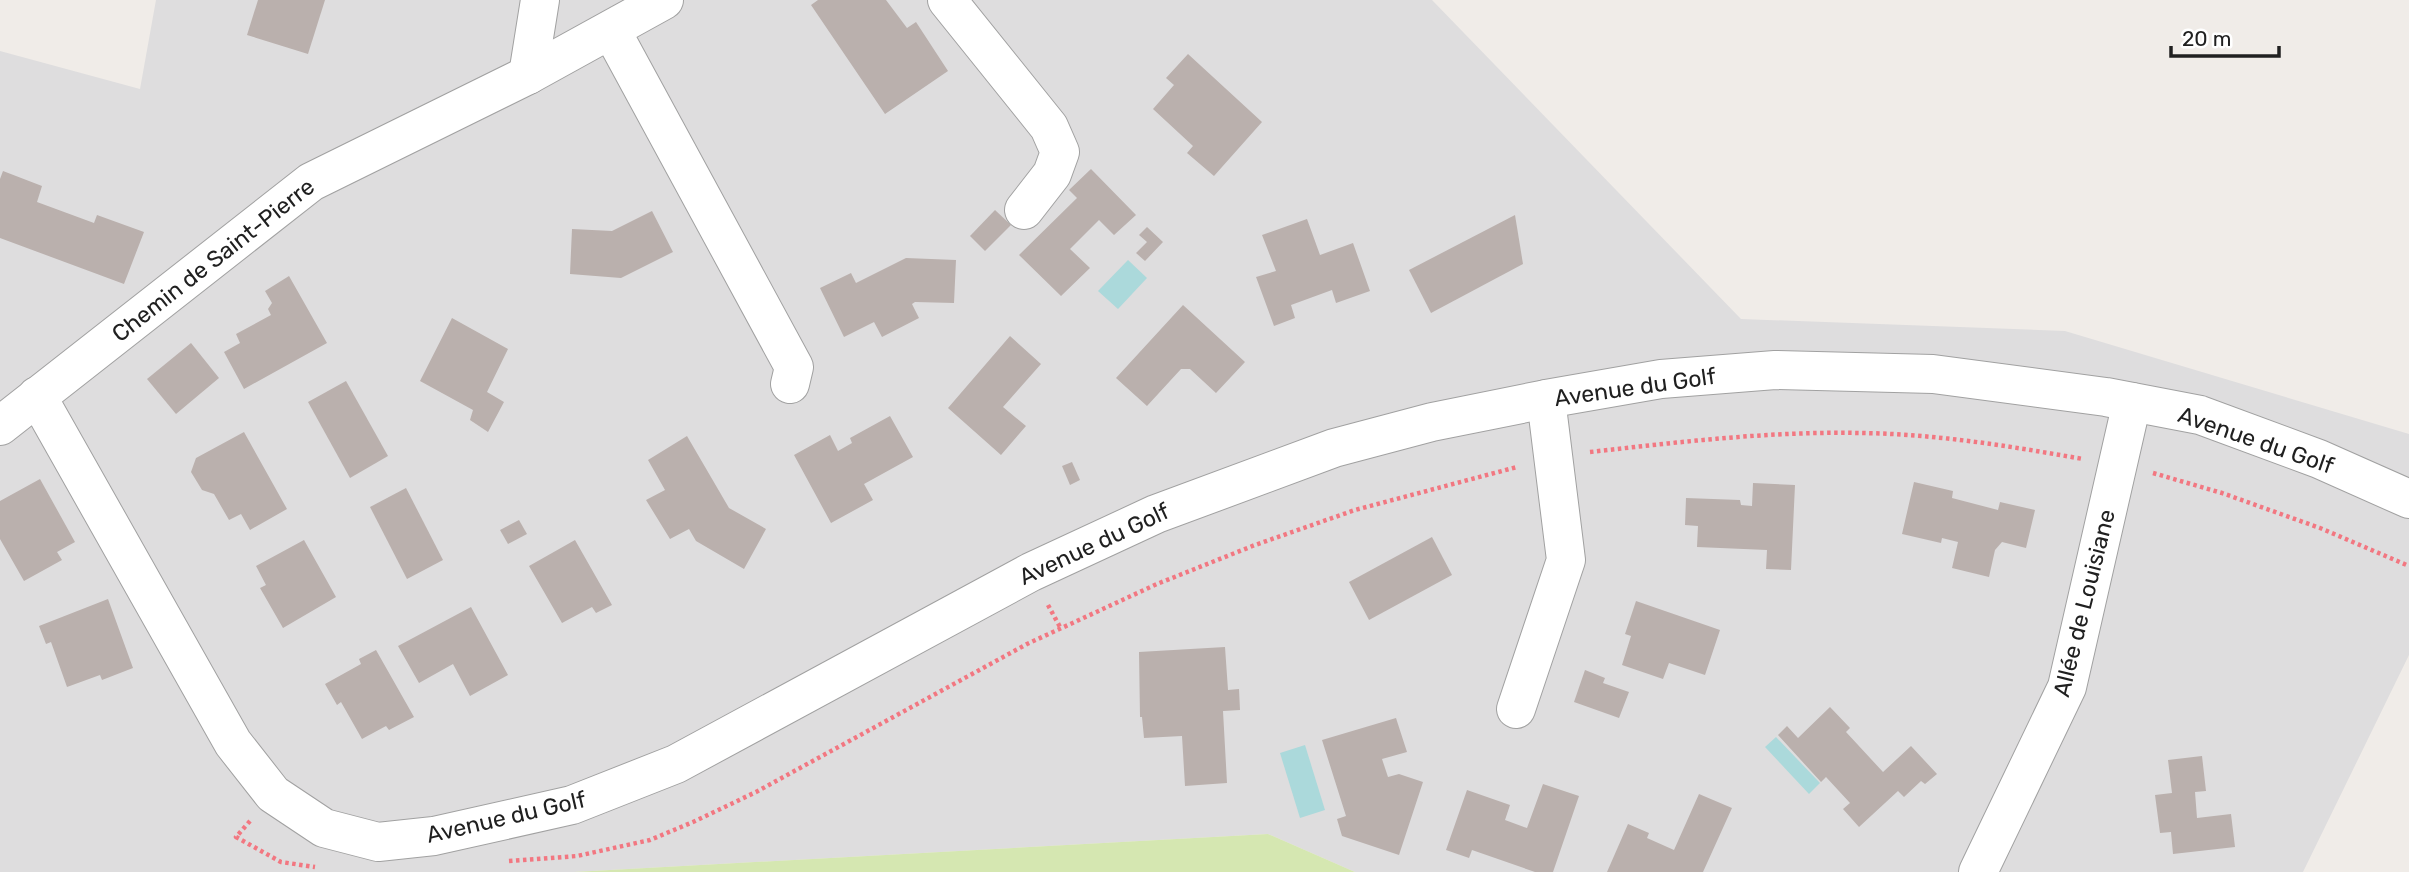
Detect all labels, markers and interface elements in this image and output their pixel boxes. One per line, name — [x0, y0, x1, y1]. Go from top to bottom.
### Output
scale bar — [2171, 14, 2280, 58]
text: 20 m — [2182, 26, 2231, 51]
street label: Chemin de Saint-Pierre — [106, 172, 320, 348]
street label: Avenue du Golf — [1553, 362, 1718, 412]
street label: Avenue du Golf — [2175, 400, 2338, 480]
street label: Avenue du Golf — [1014, 497, 1174, 591]
street label: Allée de Louisiane — [2047, 506, 2121, 700]
street label: Avenue du Golf — [424, 785, 589, 849]

